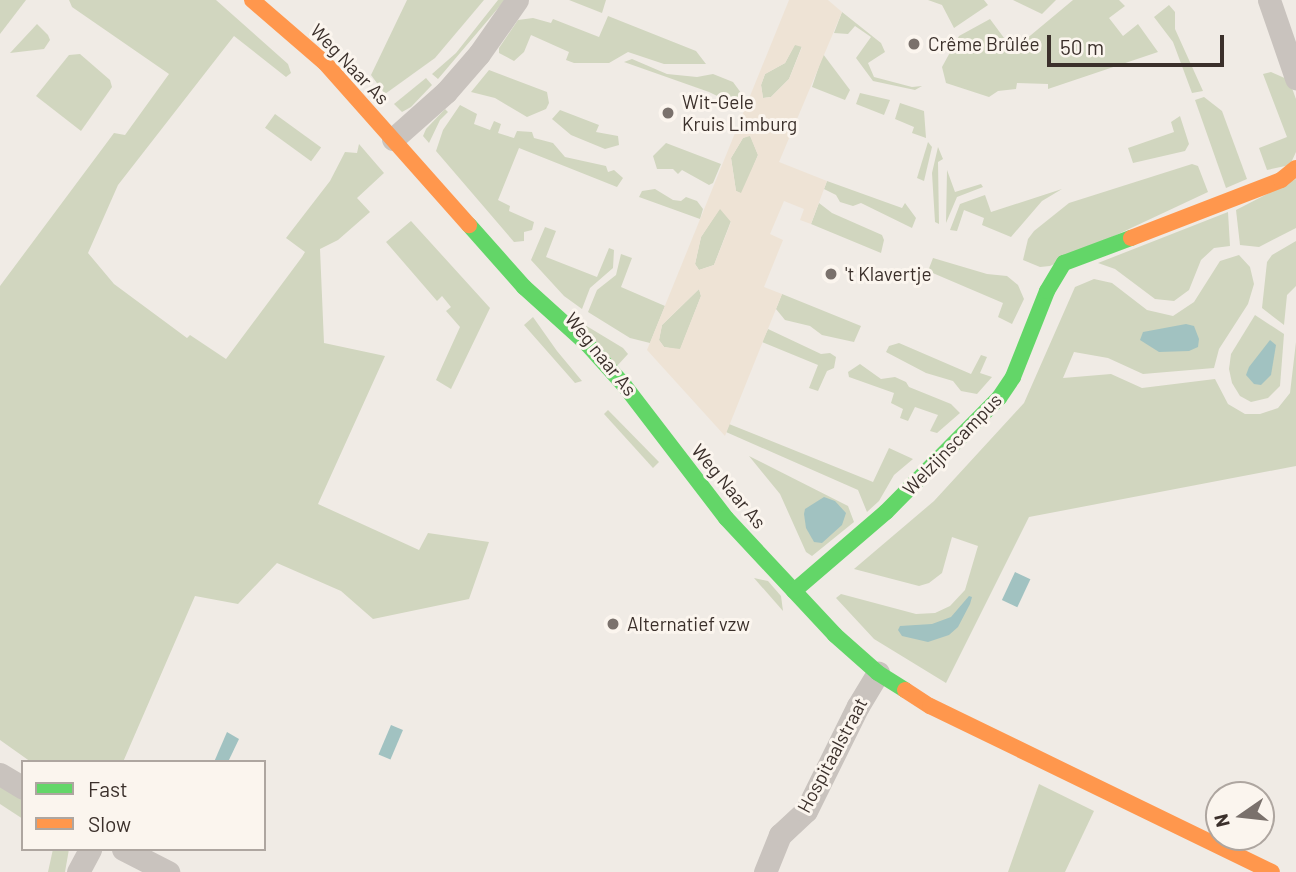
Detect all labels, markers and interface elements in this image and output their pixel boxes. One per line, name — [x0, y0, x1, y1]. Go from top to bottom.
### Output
street label: Weg Naar As — [306, 19, 394, 109]
scale bar — [1051, 21, 1228, 65]
place label: Crême Brûlée — [928, 33, 1040, 55]
text: 50 m — [1060, 34, 1104, 59]
marker: Crême Brûlée — [906, 36, 922, 52]
place label: Wit-Gele Kruis Limburg — [682, 91, 797, 135]
marker: Wit-Gele Kruis Limburg — [660, 105, 676, 121]
place label: 't Klavertje — [845, 263, 932, 285]
marker: 't Klavertje — [823, 266, 839, 282]
street label: Weg naar As — [560, 308, 642, 400]
street label: Welzijnscampus — [898, 388, 1006, 500]
street label: Weg Naar As — [687, 439, 771, 533]
place label: Alternatief vzw — [627, 613, 750, 635]
marker: Alternatief vzw — [605, 616, 621, 632]
street label: Hospitaalstraat — [792, 694, 872, 816]
legend — [21, 760, 266, 851]
text: Fast — [88, 776, 128, 801]
north arrow — [1205, 781, 1275, 851]
text: Slow — [88, 811, 131, 836]
text: N — [1208, 812, 1234, 830]

